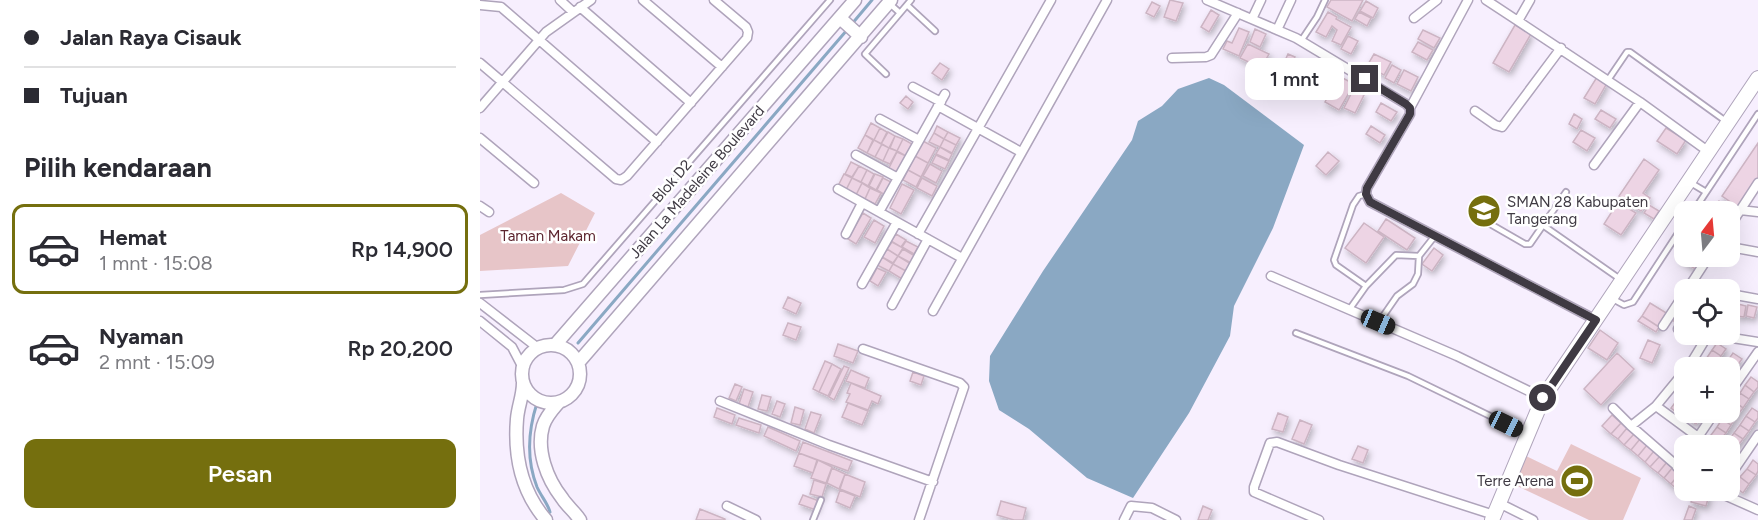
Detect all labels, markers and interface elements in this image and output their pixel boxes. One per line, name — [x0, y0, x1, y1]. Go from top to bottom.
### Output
text: Jalan Raya Cisauk — [60, 24, 242, 51]
callout: 1 mnt — [1245, 58, 1344, 100]
route end — [1351, 65, 1378, 92]
text: 1 mnt — [1270, 67, 1319, 91]
text: Tujuan — [60, 82, 128, 109]
street label: Jalan La Madeleine Boulevard — [626, 102, 768, 262]
text: Pilih kendaraan — [24, 151, 212, 184]
street label: Blok D2 — [649, 156, 695, 206]
school or university icon: SMAN 28 Kabupaten Tangerang — [1466, 193, 1502, 229]
place label: SMAN 28 Kabupaten Tangerang — [1507, 193, 1648, 228]
north arrow — [1674, 201, 1740, 267]
map controls — [1674, 201, 1740, 501]
icon: car — [27, 222, 81, 276]
text: Hemat — [99, 224, 167, 251]
park label: Taman Makam — [500, 227, 596, 245]
text: Rp 14,900 — [351, 236, 453, 263]
text: 1 mnt · 15:08 — [99, 251, 213, 275]
button: locate — [1674, 279, 1740, 345]
car — [1358, 307, 1398, 337]
icon: car — [27, 321, 81, 375]
text: Nyaman — [99, 323, 183, 350]
text: Rp 20,200 — [347, 335, 453, 362]
text: 2 mnt · 15:09 — [99, 350, 215, 374]
button: + — [1674, 357, 1740, 423]
route start — [1529, 384, 1556, 411]
car — [1486, 408, 1526, 440]
button: − — [1674, 435, 1740, 501]
button: Pesan — [24, 439, 456, 508]
sports icon: Terre Arena — [1559, 463, 1595, 499]
place label: Terre Arena — [1477, 472, 1554, 490]

